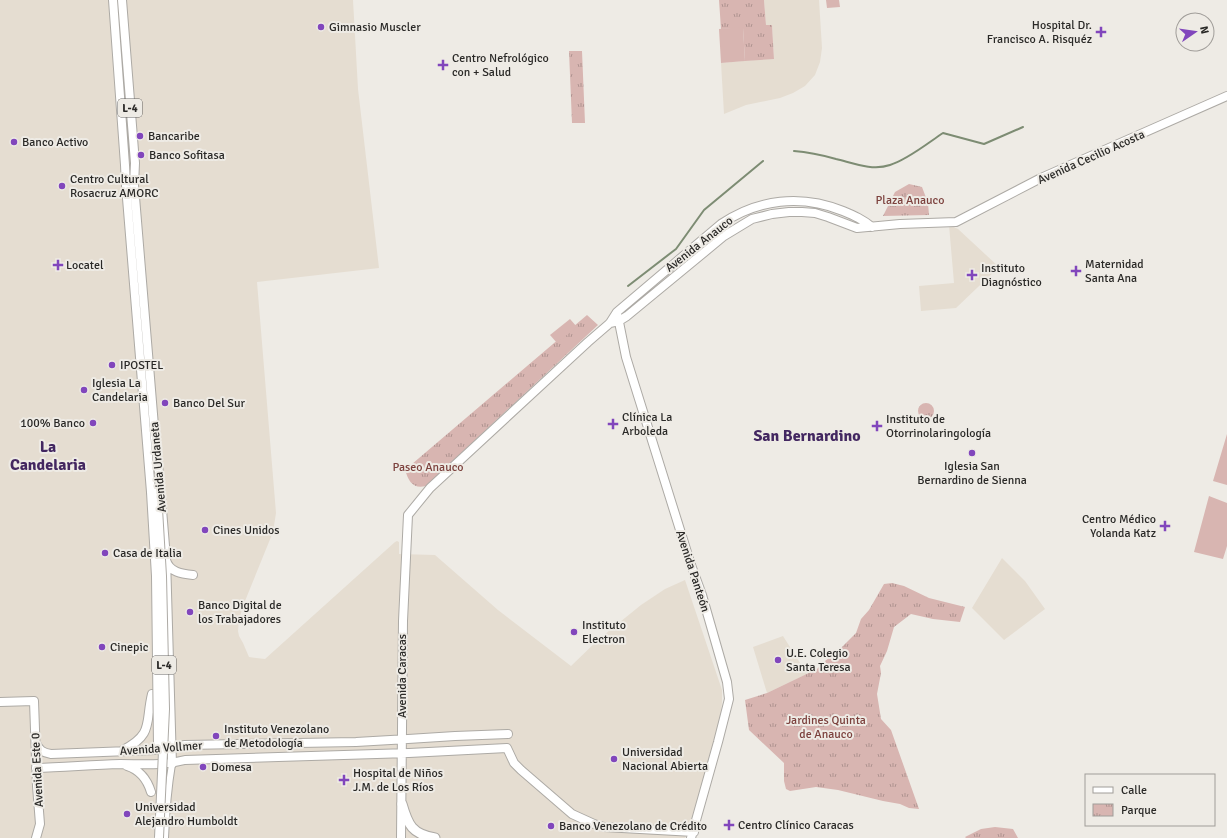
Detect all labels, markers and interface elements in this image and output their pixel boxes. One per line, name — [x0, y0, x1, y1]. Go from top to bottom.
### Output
north arrow — [1175, 12, 1215, 52]
place label: Hospital Dr. Francisco A. Risquéz — [987, 18, 1092, 47]
place label: Gimnasio Muscler — [329, 20, 421, 35]
marker: Gimnasio Muscler — [316, 22, 326, 32]
text: N — [1197, 25, 1211, 35]
marker: Hospital Dr. Francisco A. Risquéz — [1095, 26, 1107, 38]
place label: Centro Nefrológico con + Salud — [452, 51, 549, 80]
marker: Centro Nefrológico con + Salud — [437, 59, 449, 71]
road number: L-4 — [118, 99, 142, 117]
street label: Avenida Cecilio Acosta — [1035, 127, 1147, 188]
place label: Bancaribe — [148, 129, 200, 144]
marker: Bancaribe — [135, 131, 145, 141]
place label: Banco Activo — [22, 135, 88, 150]
marker: Banco Activo — [9, 137, 19, 147]
place label: Banco Sofitasa — [149, 148, 225, 163]
marker: Banco Sofitasa — [136, 150, 146, 160]
place label: Centro Cultural Rosacruz AMORC — [70, 172, 158, 201]
marker: Centro Cultural Rosacruz AMORC — [57, 181, 67, 191]
park label: Plaza Anauco — [876, 193, 944, 208]
street label: Avenida Anauco — [663, 213, 736, 275]
place label: Maternidad Santa Ana — [1085, 257, 1144, 286]
place label: Locatel — [66, 258, 104, 273]
marker: Locatel — [53, 260, 63, 270]
place label: Instituto Diagnóstico — [981, 261, 1042, 290]
marker: Maternidad Santa Ana — [1070, 265, 1082, 277]
marker: Instituto Diagnóstico — [966, 269, 978, 281]
place label: IPOSTEL — [120, 358, 163, 373]
marker: IPOSTEL — [107, 360, 117, 370]
place label: Iglesia La Candelaria — [92, 376, 148, 405]
marker: Iglesia La Candelaria — [79, 385, 89, 395]
place label: Banco Del Sur — [173, 396, 246, 411]
marker: Banco Del Sur — [160, 398, 170, 408]
place label: Clínica La Arboleda — [622, 410, 672, 439]
place label: Instituto de Otorrinolaringología — [886, 412, 991, 441]
place label: 100% Banco — [20, 416, 85, 431]
marker: 100% Banco — [88, 418, 98, 428]
marker: Clínica La Arboleda — [607, 418, 619, 430]
marker: Instituto de Otorrinolaringología — [871, 420, 883, 432]
street label: Avenida Urdaneta — [147, 421, 170, 513]
district label: San Bernardino — [753, 426, 861, 446]
district label: La Candelaria — [10, 437, 86, 475]
marker: Iglesia San Bernardino de Sienna — [967, 448, 977, 458]
place label: Iglesia San Bernardino de Sienna — [917, 459, 1027, 488]
park label: Paseo Anauco — [392, 460, 464, 475]
place label: Centro Médico Yolanda Katz — [1082, 512, 1156, 541]
marker: Centro Médico Yolanda Katz — [1159, 520, 1171, 532]
place label: Cines Unidos — [213, 523, 280, 538]
marker: Cines Unidos — [200, 525, 210, 535]
street label: Avenida Panteón — [672, 528, 713, 614]
place label: Casa de Italia — [113, 546, 182, 561]
marker: Casa de Italia — [100, 548, 110, 558]
place label: Banco Digital de los Trabajadores — [198, 598, 282, 627]
marker: Banco Digital de los Trabajadores — [185, 607, 195, 617]
place label: Instituto Electron — [582, 618, 626, 647]
marker: Instituto Electron — [569, 627, 579, 637]
street label: Avenida Caracas — [395, 634, 410, 718]
place label: Cinepic — [110, 640, 149, 655]
marker: Cinepic — [97, 642, 107, 652]
place label: U.E. Colegio Santa Teresa — [786, 646, 851, 675]
marker: U.E. Colegio Santa Teresa — [773, 655, 783, 665]
road number: L-4 — [152, 656, 176, 674]
park label: Jardines Quinta de Anauco — [786, 713, 866, 742]
place label: Instituto Venezolano de Metodología — [224, 722, 329, 751]
marker: Instituto Venezolano de Metodología — [211, 731, 221, 741]
street label: Avenida Este 0 — [28, 732, 47, 808]
street label: Avenida Vollmer — [119, 738, 203, 759]
place label: Universidad Nacional Abierta — [622, 745, 708, 774]
marker: Universidad Nacional Abierta — [609, 754, 619, 764]
place label: Domesa — [211, 760, 252, 775]
marker: Domesa — [198, 762, 208, 772]
place label: Hospital de Niños J.M. de Los Ríos — [353, 766, 443, 795]
marker: Hospital de Niños J.M. de Los Ríos — [338, 774, 350, 786]
legend — [1085, 774, 1215, 826]
text: Calle — [1121, 783, 1147, 798]
place label: Universidad Alejandro Humboldt — [135, 800, 238, 829]
text: Parque — [1121, 803, 1157, 818]
marker: Universidad Alejandro Humboldt — [122, 809, 132, 819]
place label: Centro Clínico Caracas — [738, 818, 854, 833]
place label: Banco Venezolano de Crédito — [559, 819, 707, 834]
marker: Centro Clínico Caracas — [723, 819, 735, 831]
marker: Banco Venezolano de Crédito — [546, 821, 556, 831]

